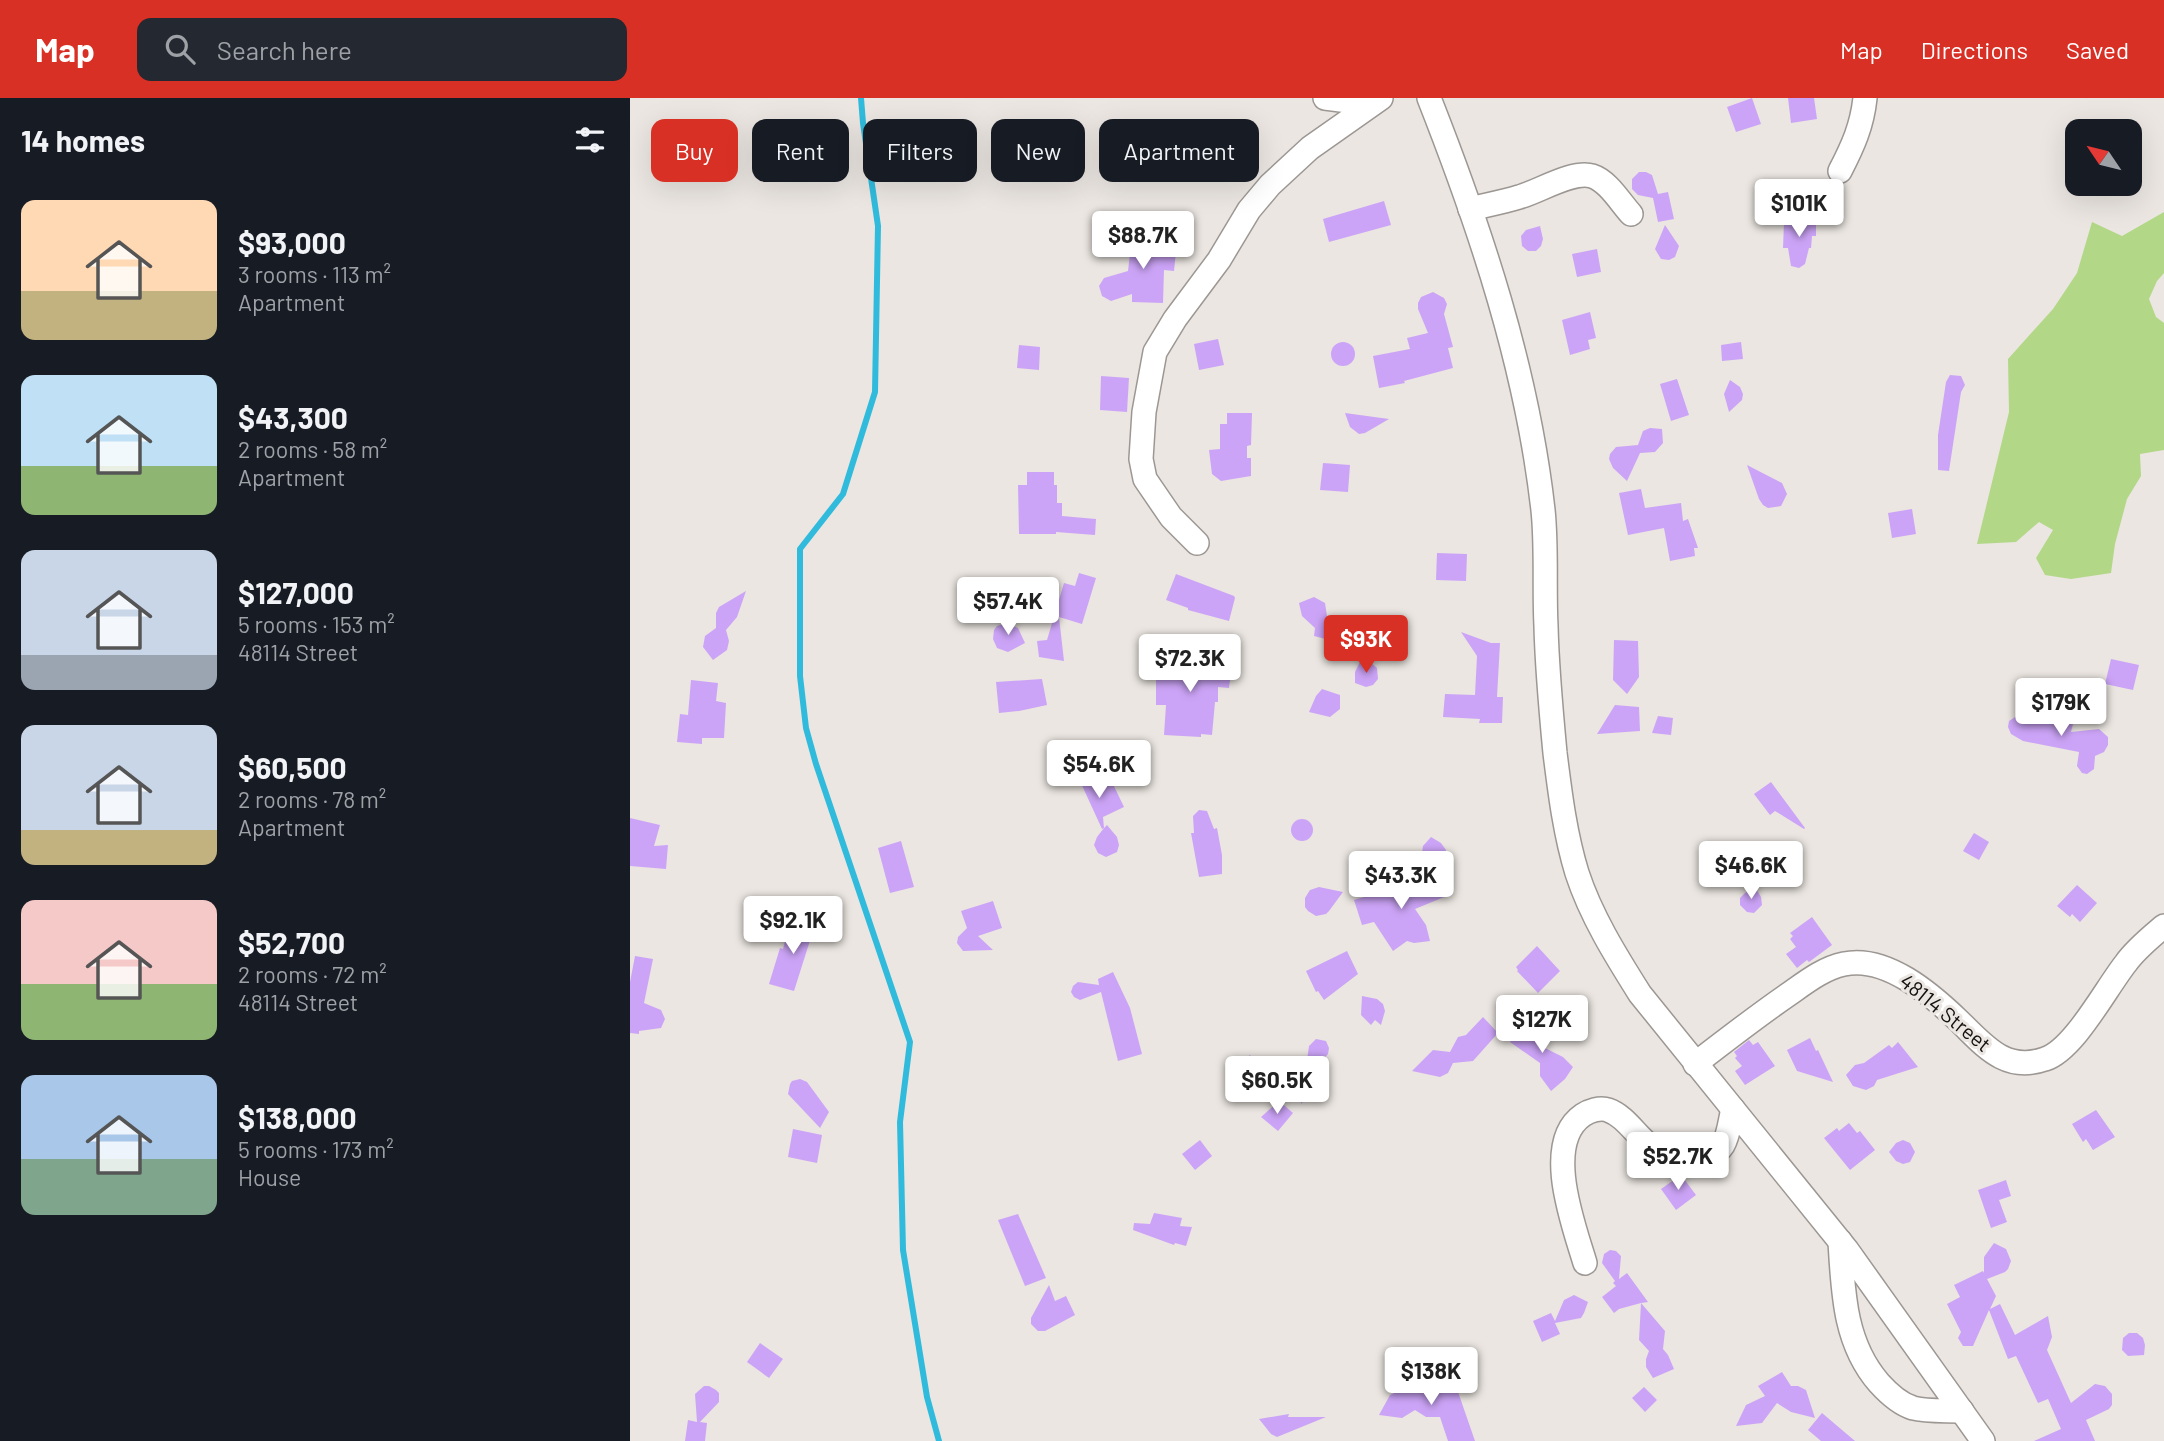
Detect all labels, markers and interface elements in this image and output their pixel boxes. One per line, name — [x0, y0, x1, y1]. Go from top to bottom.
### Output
search box — [137, 18, 627, 81]
text: Map — [35, 29, 95, 69]
icon: search — [161, 30, 199, 68]
text: Search here — [217, 34, 352, 65]
text: Map — [1840, 35, 1883, 64]
text: Directions — [1921, 35, 2028, 64]
text: Saved — [2066, 35, 2129, 64]
chip: Buy — [651, 119, 738, 182]
chip: Rent — [752, 119, 849, 182]
chip: Filters — [863, 119, 977, 182]
chip: New — [991, 119, 1085, 182]
chip: Apartment — [1099, 119, 1259, 182]
north arrow — [2065, 119, 2142, 196]
map controls — [2065, 119, 2142, 196]
icon: filters — [571, 121, 609, 159]
text: 14 homes — [21, 122, 145, 158]
pin: $101K — [1750, 180, 1848, 239]
text: $101K — [1771, 188, 1827, 216]
pin: $88.7K — [1086, 212, 1200, 271]
text: $88.7K — [1108, 220, 1178, 248]
text: $93,000 — [238, 224, 346, 260]
icon: home — [77, 228, 161, 312]
text: 3 rooms · 113 m² — [238, 260, 391, 288]
text: Apartment — [238, 288, 345, 316]
text: $43,300 — [238, 399, 348, 435]
icon: home — [77, 403, 161, 487]
text: 2 rooms · 58 m² — [238, 435, 387, 463]
text: Apartment — [238, 463, 345, 491]
text: $127,000 — [238, 574, 354, 610]
icon: home — [77, 578, 161, 662]
pin: $57.4K — [951, 578, 1065, 637]
text: $57.4K — [973, 586, 1043, 614]
text: 5 rooms · 153 m² — [238, 610, 395, 638]
pin: $93K — [1325, 616, 1407, 675]
text: $93K — [1340, 624, 1392, 652]
pin: $72.3K — [1133, 634, 1247, 694]
text: 48114 Street — [238, 638, 358, 666]
text: $72.3K — [1155, 643, 1225, 671]
pin: $179K — [2012, 678, 2110, 738]
text: $179K — [2031, 687, 2091, 715]
pin: $54.6K — [1042, 740, 1156, 800]
text: $60,500 — [238, 749, 347, 785]
text: $54.6K — [1063, 749, 1135, 777]
icon: home — [77, 753, 161, 837]
text: 2 rooms · 78 m² — [238, 785, 386, 813]
text: Apartment — [238, 813, 345, 841]
pin: $46.6K — [1694, 842, 1808, 901]
text: $46.6K — [1715, 850, 1787, 878]
pin: $43.3K — [1344, 852, 1458, 911]
text: $43.3K — [1365, 860, 1437, 888]
pin: $92.1K — [736, 896, 850, 956]
text: $92.1K — [760, 905, 827, 933]
text: $52,700 — [238, 924, 345, 960]
icon: home — [77, 928, 161, 1012]
text: 2 rooms · 72 m² — [238, 960, 387, 988]
street label: 48114 Street — [1895, 968, 1996, 1056]
text: 48114 Street — [238, 988, 358, 1016]
pin: $127K — [1493, 996, 1591, 1055]
text: $127K — [1512, 1004, 1572, 1032]
pin: $60.5K — [1220, 1056, 1334, 1116]
text: $60.5K — [1241, 1065, 1313, 1093]
text: $138,000 — [238, 1099, 357, 1135]
icon: home — [77, 1103, 161, 1187]
pin: $52.7K — [1621, 1132, 1735, 1192]
text: 5 rooms · 173 m² — [238, 1135, 394, 1163]
text: $52.7K — [1643, 1141, 1713, 1169]
text: House — [238, 1163, 301, 1191]
pin: $138K — [1382, 1348, 1480, 1407]
text: $138K — [1401, 1356, 1461, 1384]

